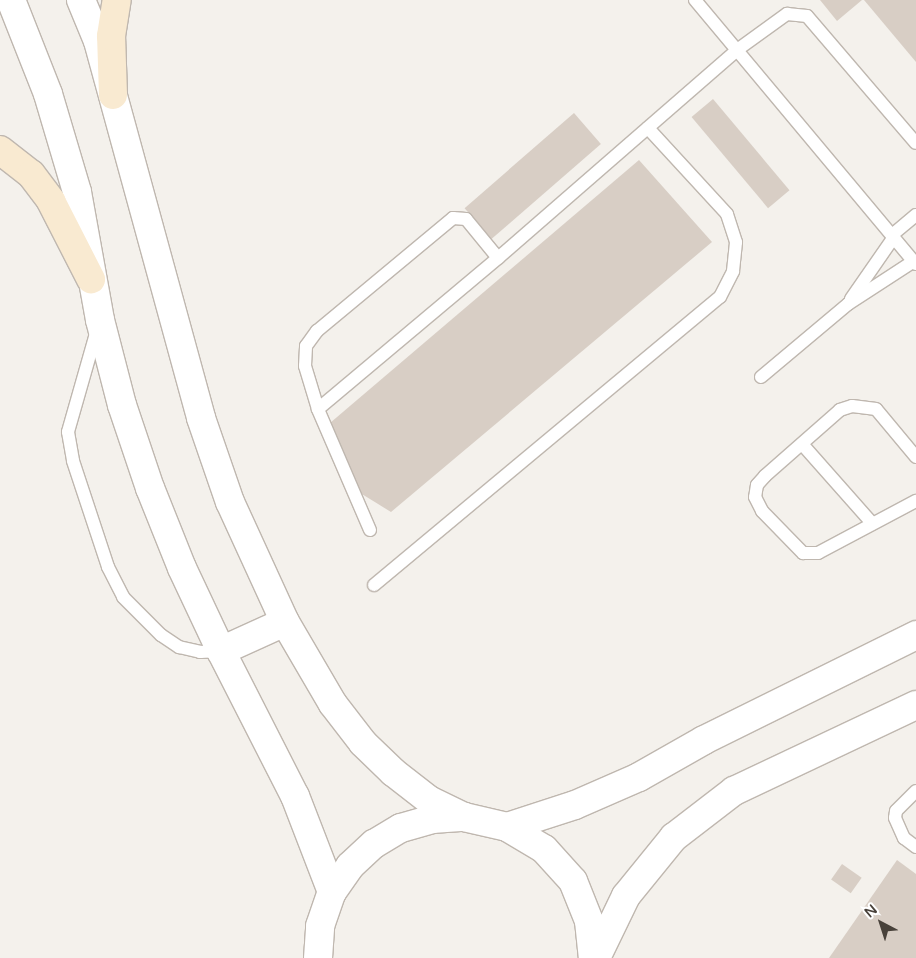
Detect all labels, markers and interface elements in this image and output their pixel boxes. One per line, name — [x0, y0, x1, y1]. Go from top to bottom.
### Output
north arrow — [856, 898, 906, 948]
text: N — [861, 901, 881, 921]

